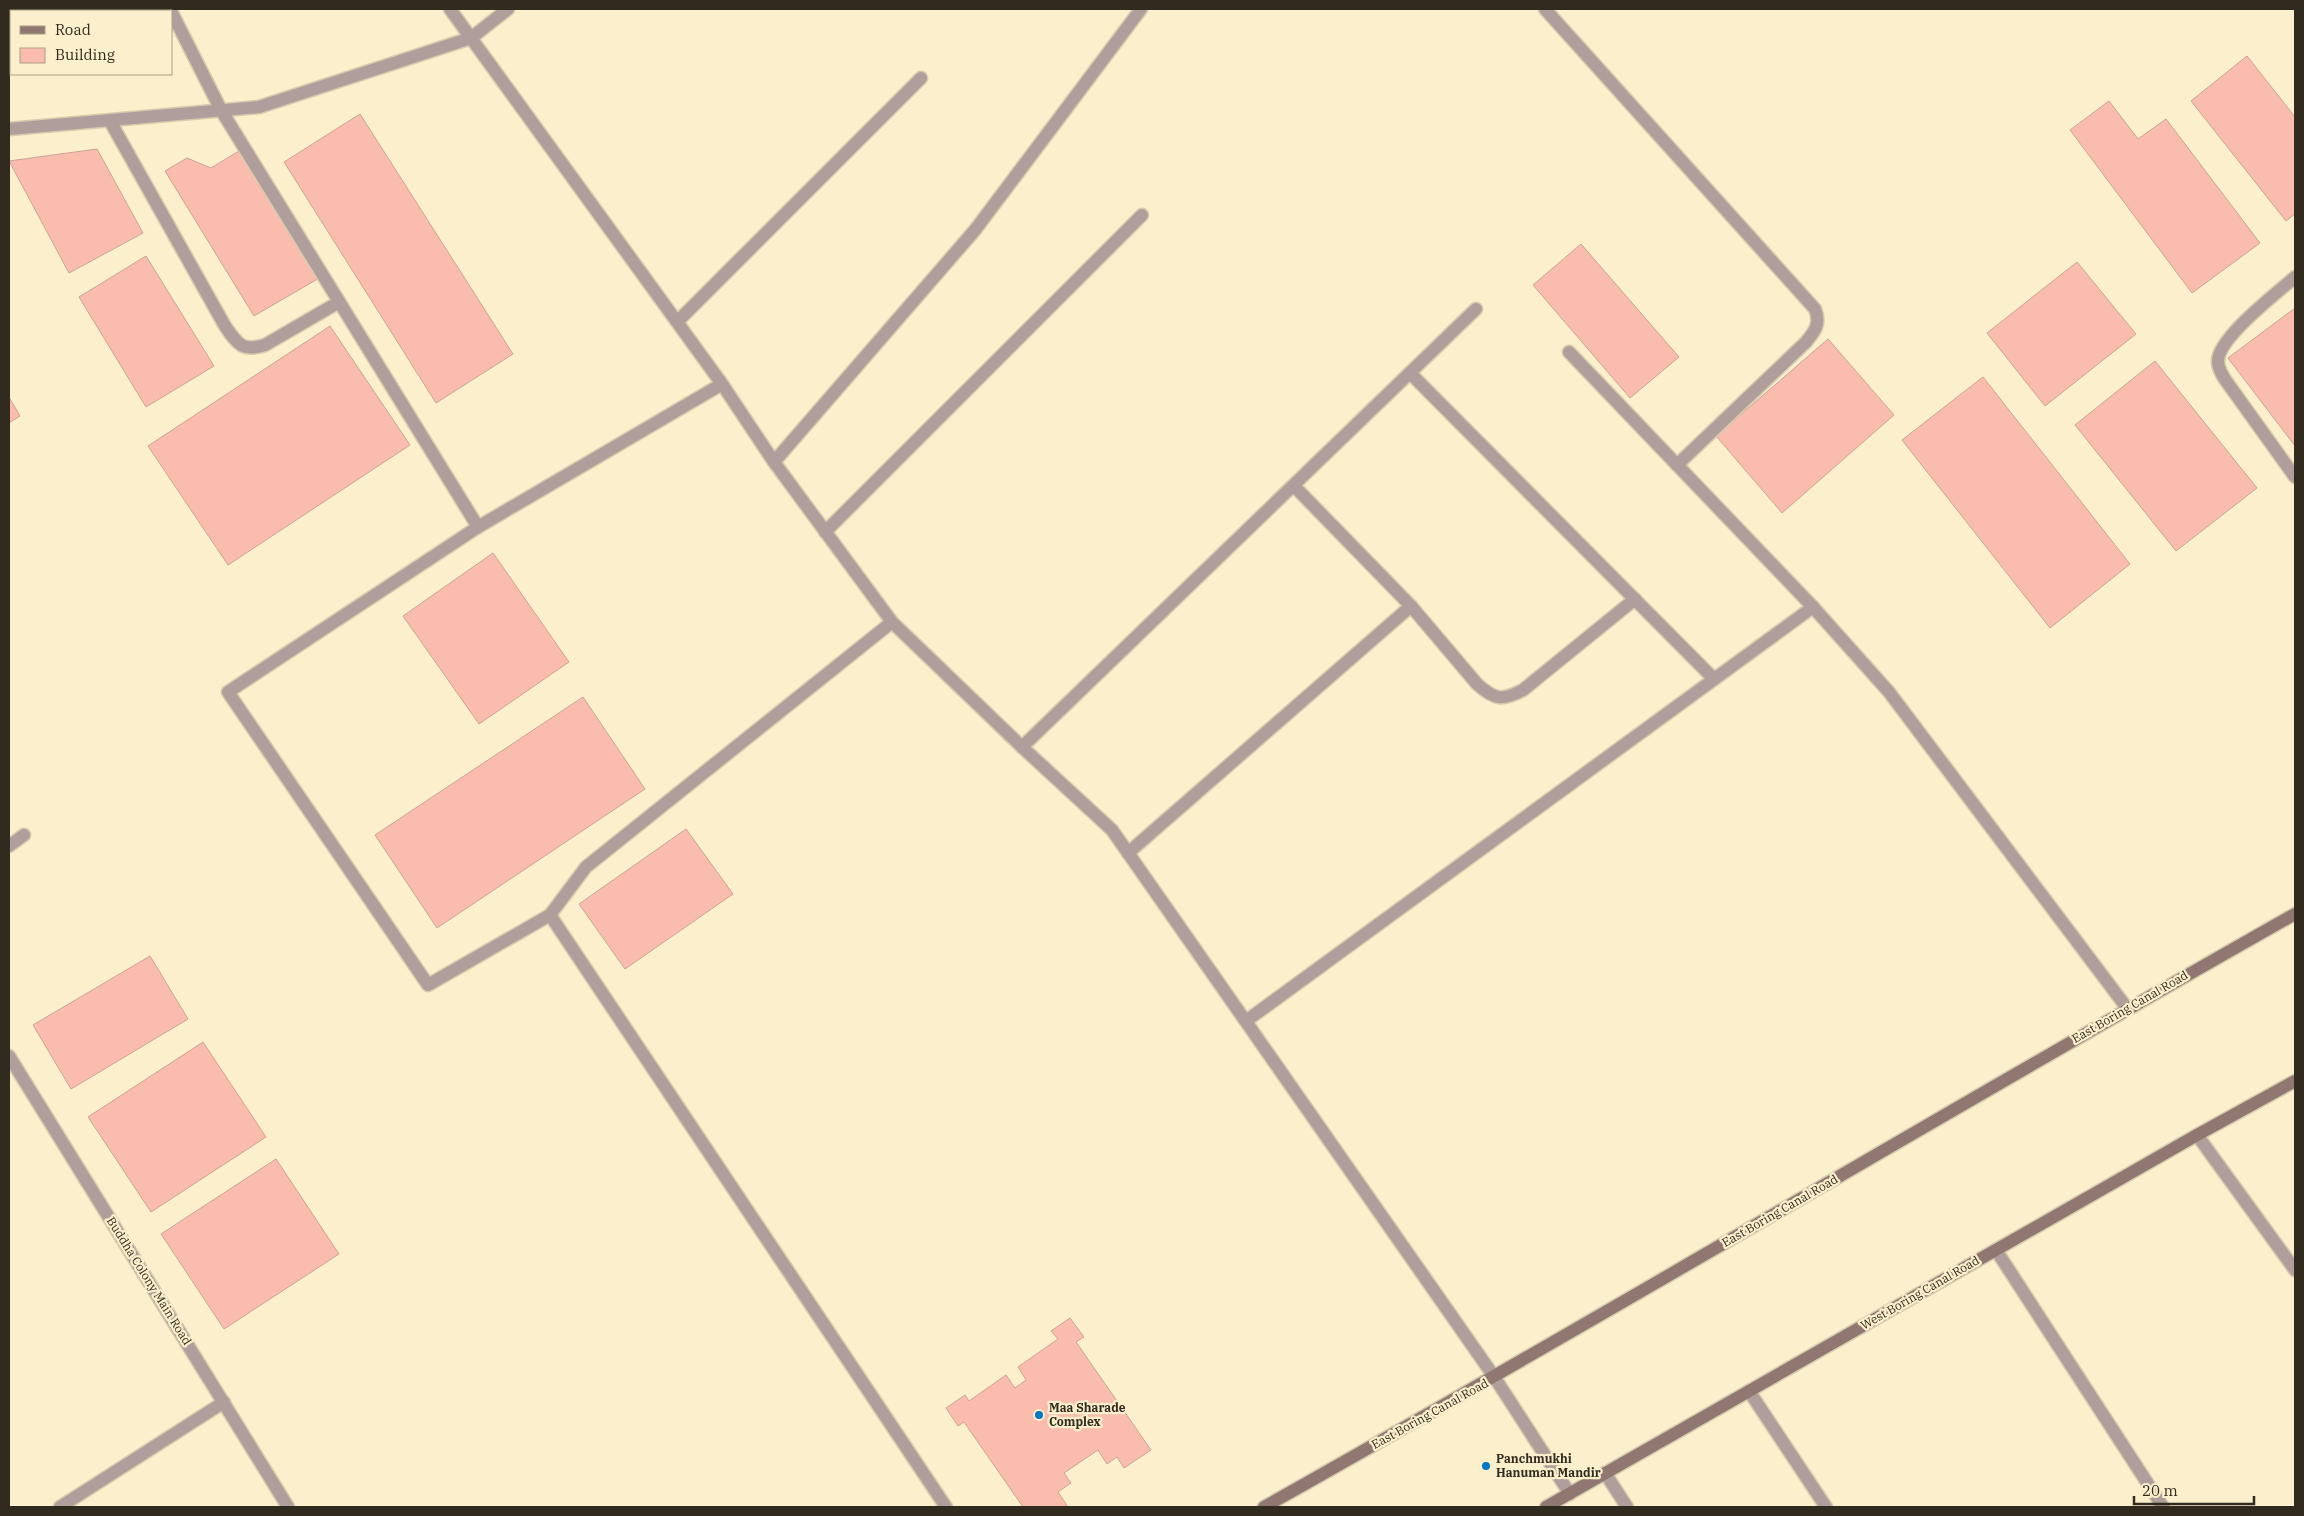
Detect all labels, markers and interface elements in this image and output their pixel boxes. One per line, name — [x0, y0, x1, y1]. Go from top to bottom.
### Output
legend — [10, 10, 172, 75]
text: Road — [55, 20, 91, 39]
text: Building — [55, 45, 115, 64]
street label: East Boring Canal Road — [2069, 967, 2190, 1046]
street label: East Boring Canal Road — [1719, 1171, 1840, 1250]
street label: Buddha Colony Main Road — [104, 1214, 195, 1348]
street label: West Boring Canal Road — [1858, 1252, 1982, 1333]
street label: East Boring Canal Road — [1369, 1375, 1491, 1452]
place label: Maa Sharade Complex — [1049, 1400, 1126, 1429]
marker: Maa Sharade Complex — [1033, 1409, 1045, 1421]
place label: Panchmukhi Hanuman Mandir — [1496, 1451, 1601, 1480]
marker: Panchmukhi Hanuman Mandir — [1480, 1460, 1492, 1472]
scale bar — [2134, 1474, 2254, 1506]
text: 20 m — [2142, 1481, 2178, 1500]

